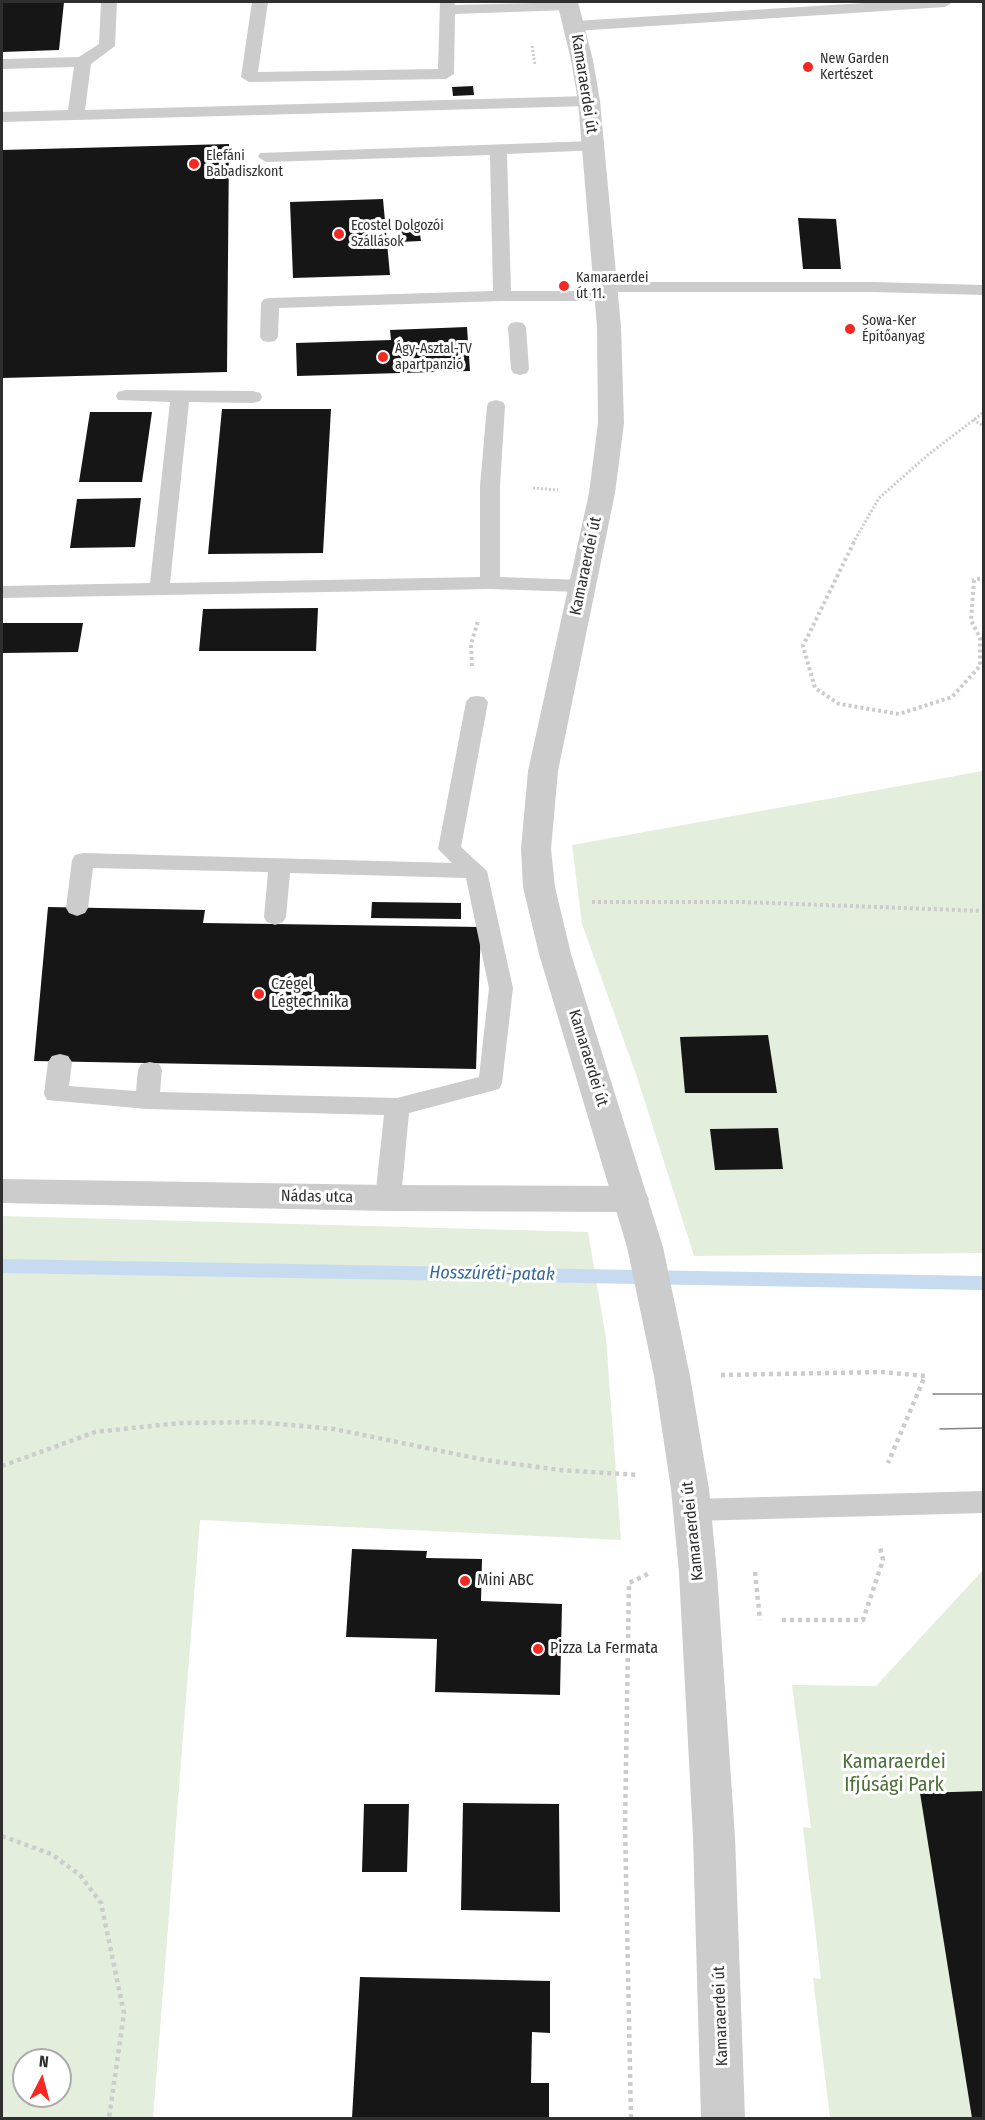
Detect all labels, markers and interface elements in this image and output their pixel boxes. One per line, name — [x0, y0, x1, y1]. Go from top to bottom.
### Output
street label: Kamaraerdei út — [567, 33, 601, 135]
place label: New Garden Kertészet — [820, 51, 889, 84]
marker: New Garden Kertészet — [801, 60, 815, 74]
place label: Elefáni Babadiszkont — [206, 148, 283, 180]
marker: Elefáni Babadiszkont — [187, 157, 201, 171]
place label: Ecostel Dolgozói Szállások — [351, 218, 444, 250]
marker: Ecostel Dolgozói Szállások — [332, 227, 346, 241]
place label: Kamaraerdei út 11. — [576, 270, 648, 302]
marker: Kamaraerdei út 11. — [557, 279, 571, 293]
place label: Sowa-Ker Építőanyag — [862, 313, 924, 346]
marker: Sowa-Ker Építőanyag — [843, 322, 857, 336]
place label: Ágy-Asztal-TV apartpanzió — [395, 341, 472, 374]
marker: Ágy-Asztal-TV apartpanzió — [376, 350, 390, 364]
street label: Kamaraerdei út — [566, 515, 606, 617]
place label: Czégel Légtechnika — [271, 975, 349, 1013]
marker: Czégel Légtechnika — [252, 987, 266, 1001]
street label: Kamaraerdei út — [564, 1007, 612, 1109]
street label: Nádas utca — [281, 1187, 353, 1207]
water label: Hosszúréti-patak — [429, 1262, 555, 1286]
street label: Kamaraerdei út — [678, 1480, 708, 1582]
place label: Mini ABC — [477, 1571, 534, 1591]
marker: Mini ABC — [458, 1574, 472, 1588]
place label: Pizza La Fermata — [550, 1639, 658, 1659]
marker: Pizza La Fermata — [531, 1642, 545, 1656]
park label: Kamaraerdei Ifjúsági Park — [842, 1750, 946, 1797]
street label: Kamaraerdei út — [710, 1966, 732, 2066]
north arrow — [12, 2048, 72, 2108]
text: N — [38, 2052, 49, 2072]

